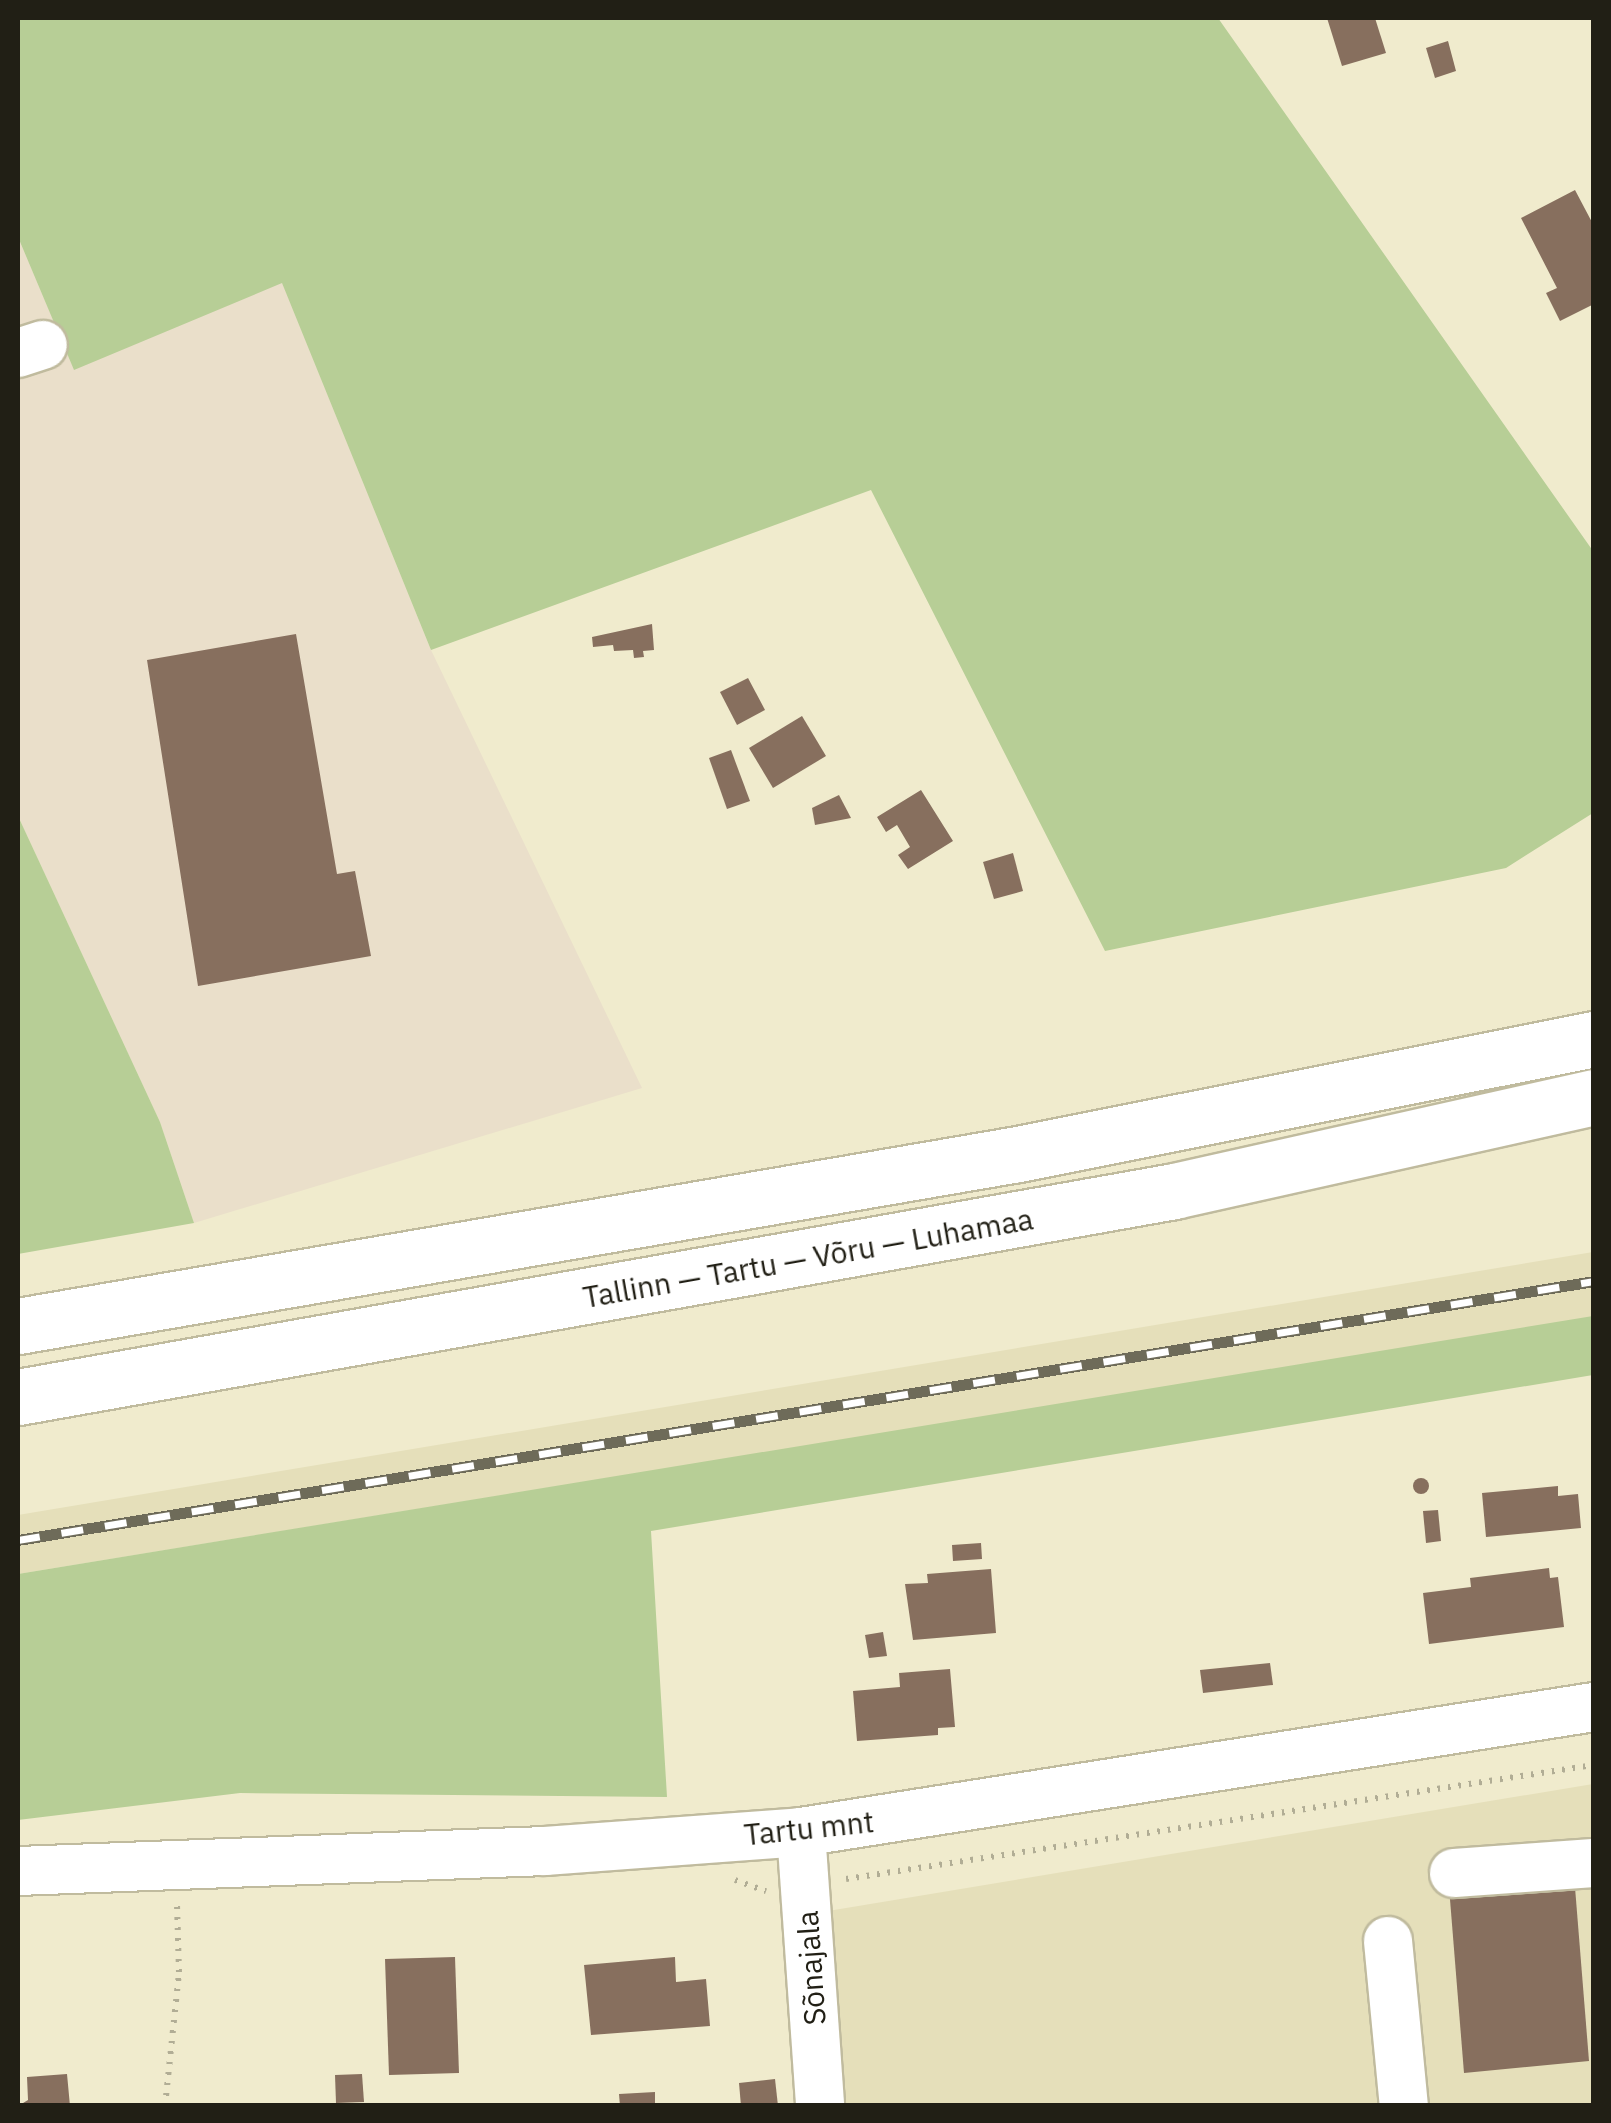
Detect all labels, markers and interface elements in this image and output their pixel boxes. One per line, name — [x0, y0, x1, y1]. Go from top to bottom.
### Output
street label: Tallinn — Tartu — Võru — Luhamaa — [580, 1201, 1036, 1315]
street label: Tartu mnt — [742, 1803, 876, 1853]
street label: Sõnajala — [789, 1909, 833, 2027]

